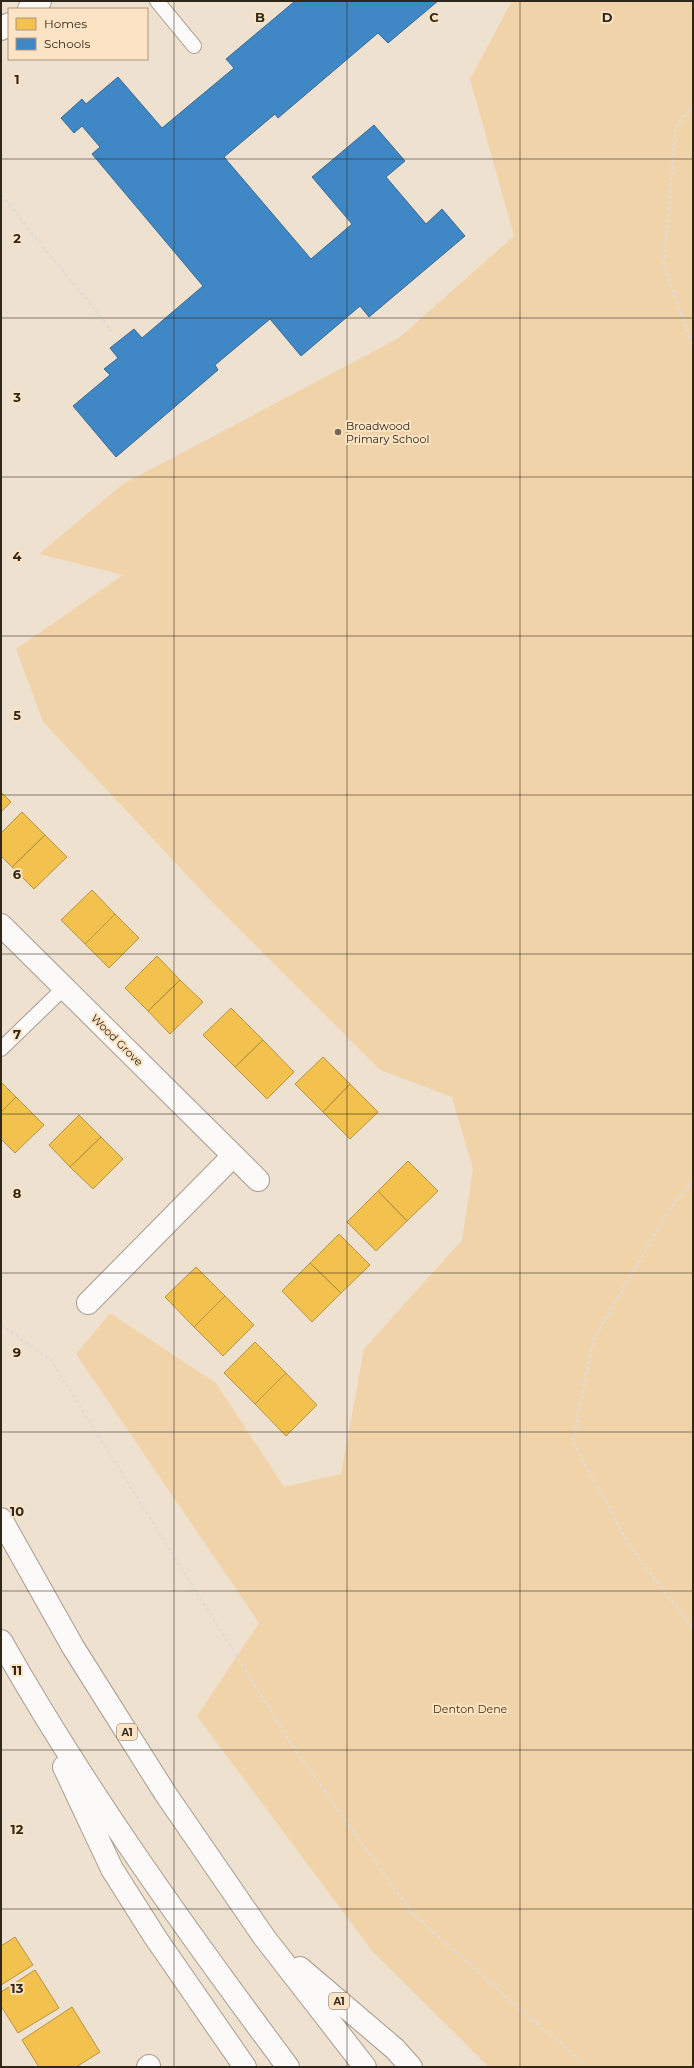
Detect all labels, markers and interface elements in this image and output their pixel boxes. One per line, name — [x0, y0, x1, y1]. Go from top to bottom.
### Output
legend — [8, 8, 148, 60]
text: B — [255, 9, 265, 25]
text: C — [429, 9, 439, 25]
text: D — [602, 9, 613, 25]
text: Homes — [44, 16, 87, 31]
text: Schools — [44, 36, 90, 51]
text: 1 — [14, 71, 20, 87]
text: 2 — [13, 230, 21, 246]
text: 3 — [12, 389, 21, 405]
place label: Broadwood Primary School — [346, 419, 429, 446]
marker: Broadwood Primary School — [333, 427, 343, 437]
text: 4 — [13, 548, 22, 564]
text: 5 — [13, 707, 21, 723]
text: 6 — [13, 866, 22, 882]
street label: Wood Grove — [88, 1011, 146, 1069]
text: 7 — [13, 1026, 21, 1042]
text: 8 — [13, 1185, 22, 1201]
text: 9 — [13, 1344, 21, 1360]
text: 10 — [10, 1503, 24, 1519]
text: 11 — [12, 1662, 22, 1678]
park label: Denton Dene — [433, 1702, 508, 1716]
road number: A1 — [117, 1724, 137, 1740]
text: 12 — [11, 1821, 24, 1837]
text: 13 — [11, 1980, 24, 1996]
road number: A1 — [329, 1993, 349, 2009]

